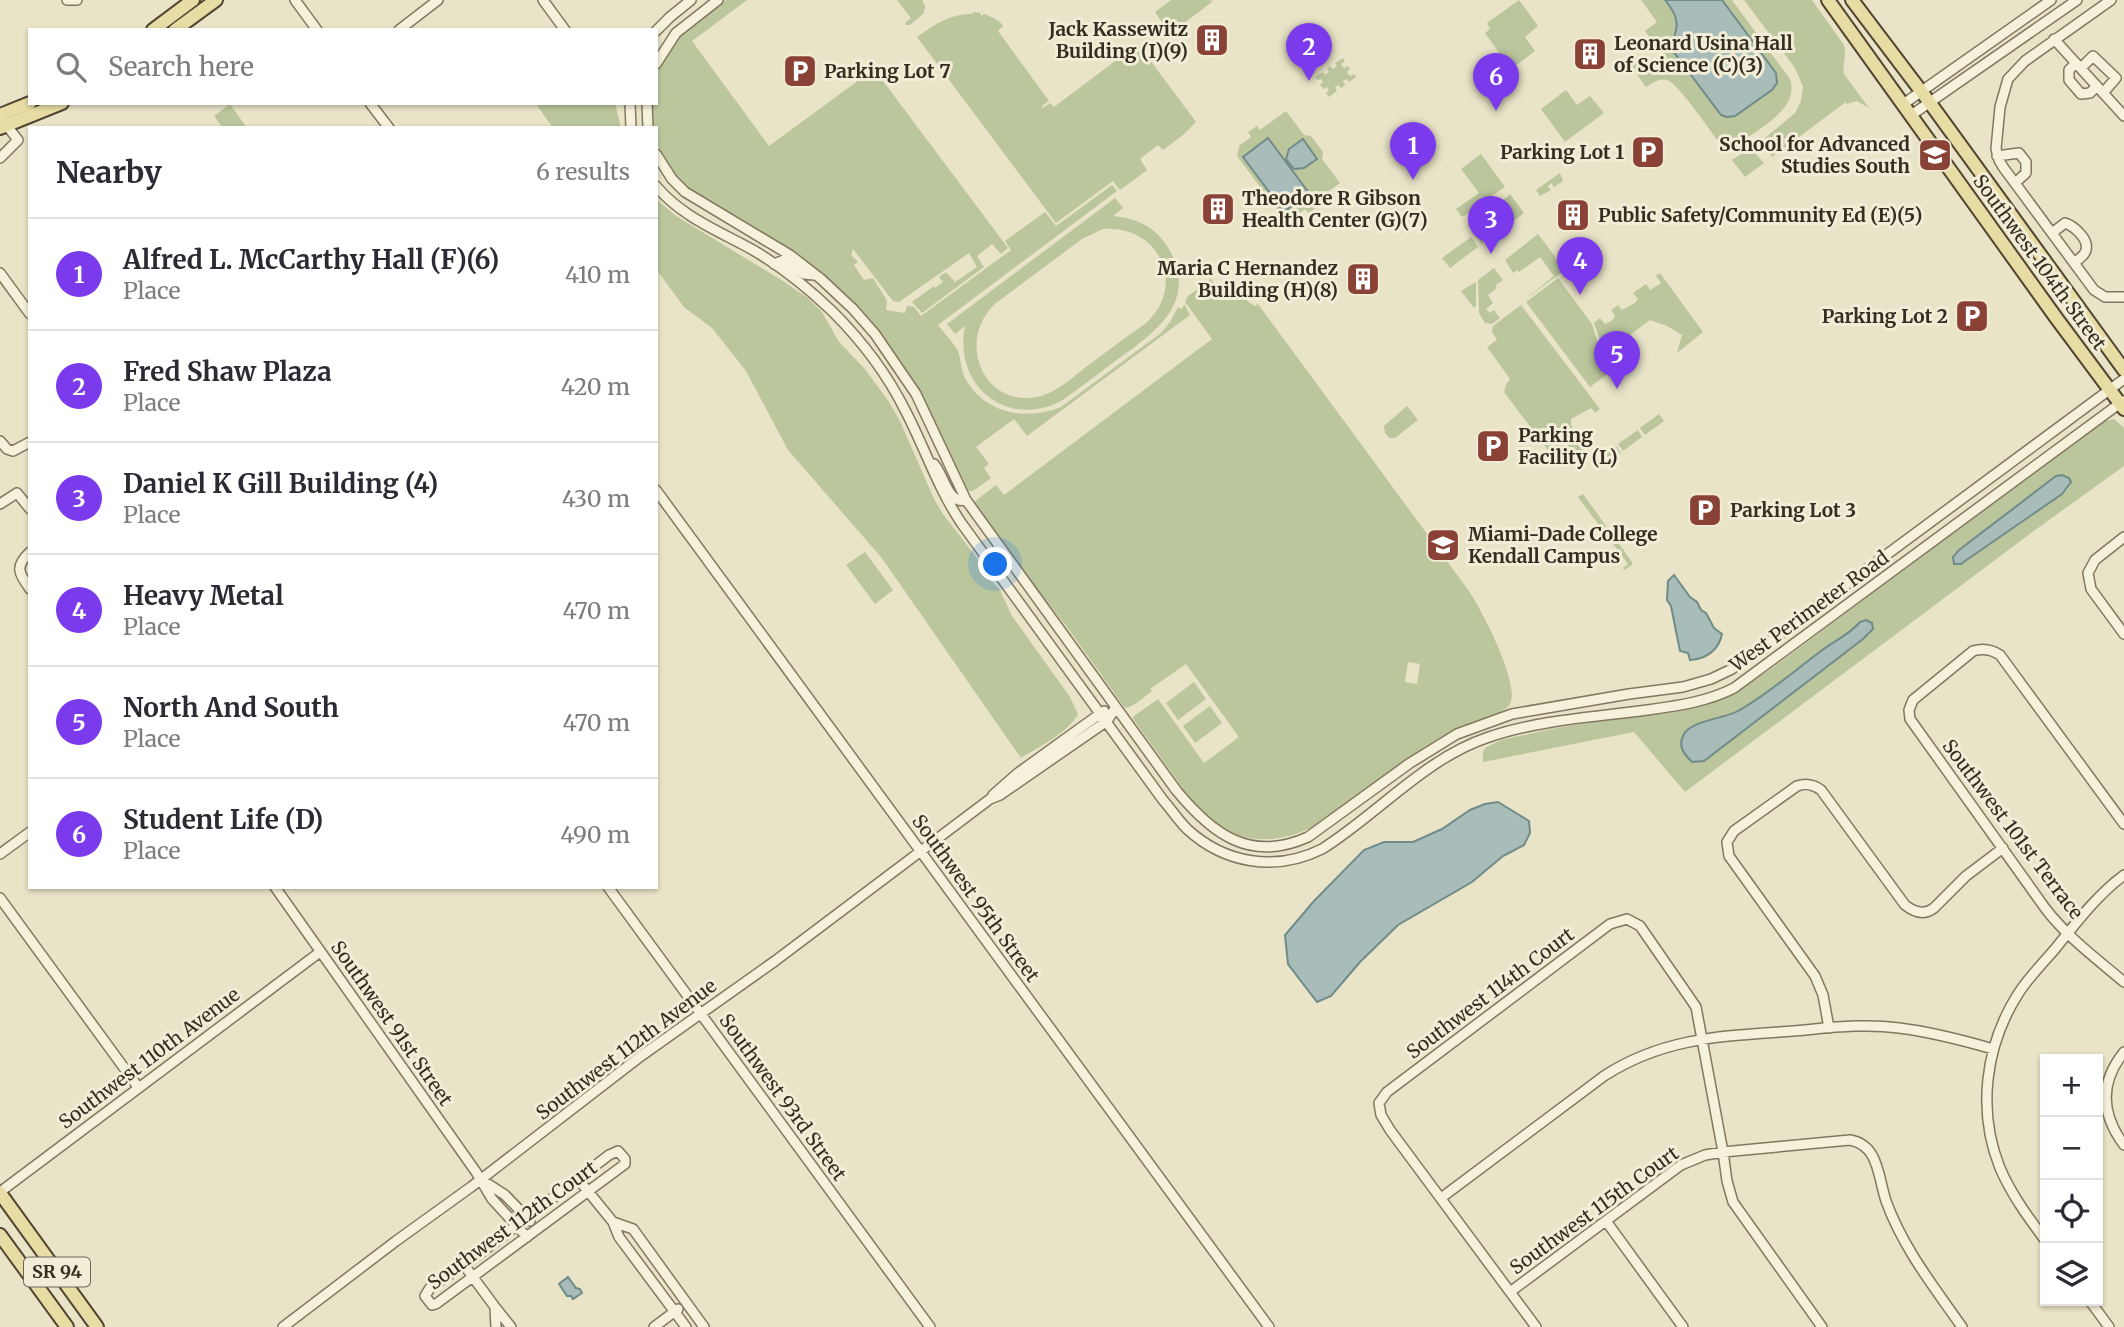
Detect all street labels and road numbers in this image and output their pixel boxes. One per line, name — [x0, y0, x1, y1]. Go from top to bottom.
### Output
street label: Southwest 104th Street — [1968, 170, 2112, 355]
street label: West Perimeter Road — [1724, 545, 1893, 677]
street label: Southwest 101st Terrace — [1937, 734, 2089, 924]
street label: Southwest 95th Street — [907, 810, 1045, 987]
street label: Southwest 114th Court — [1402, 922, 1579, 1064]
street label: Southwest 91st Street — [326, 936, 458, 1111]
street label: Southwest 112th Avenue — [531, 973, 721, 1125]
street label: Southwest 110th Avenue — [54, 982, 244, 1134]
street label: Southwest 93rd Street — [714, 1009, 852, 1186]
street label: Southwest 115th Court — [1505, 1140, 1684, 1279]
street label: Southwest 112th Court — [422, 1155, 602, 1295]
road number: SR 94 — [24, 1258, 90, 1287]

